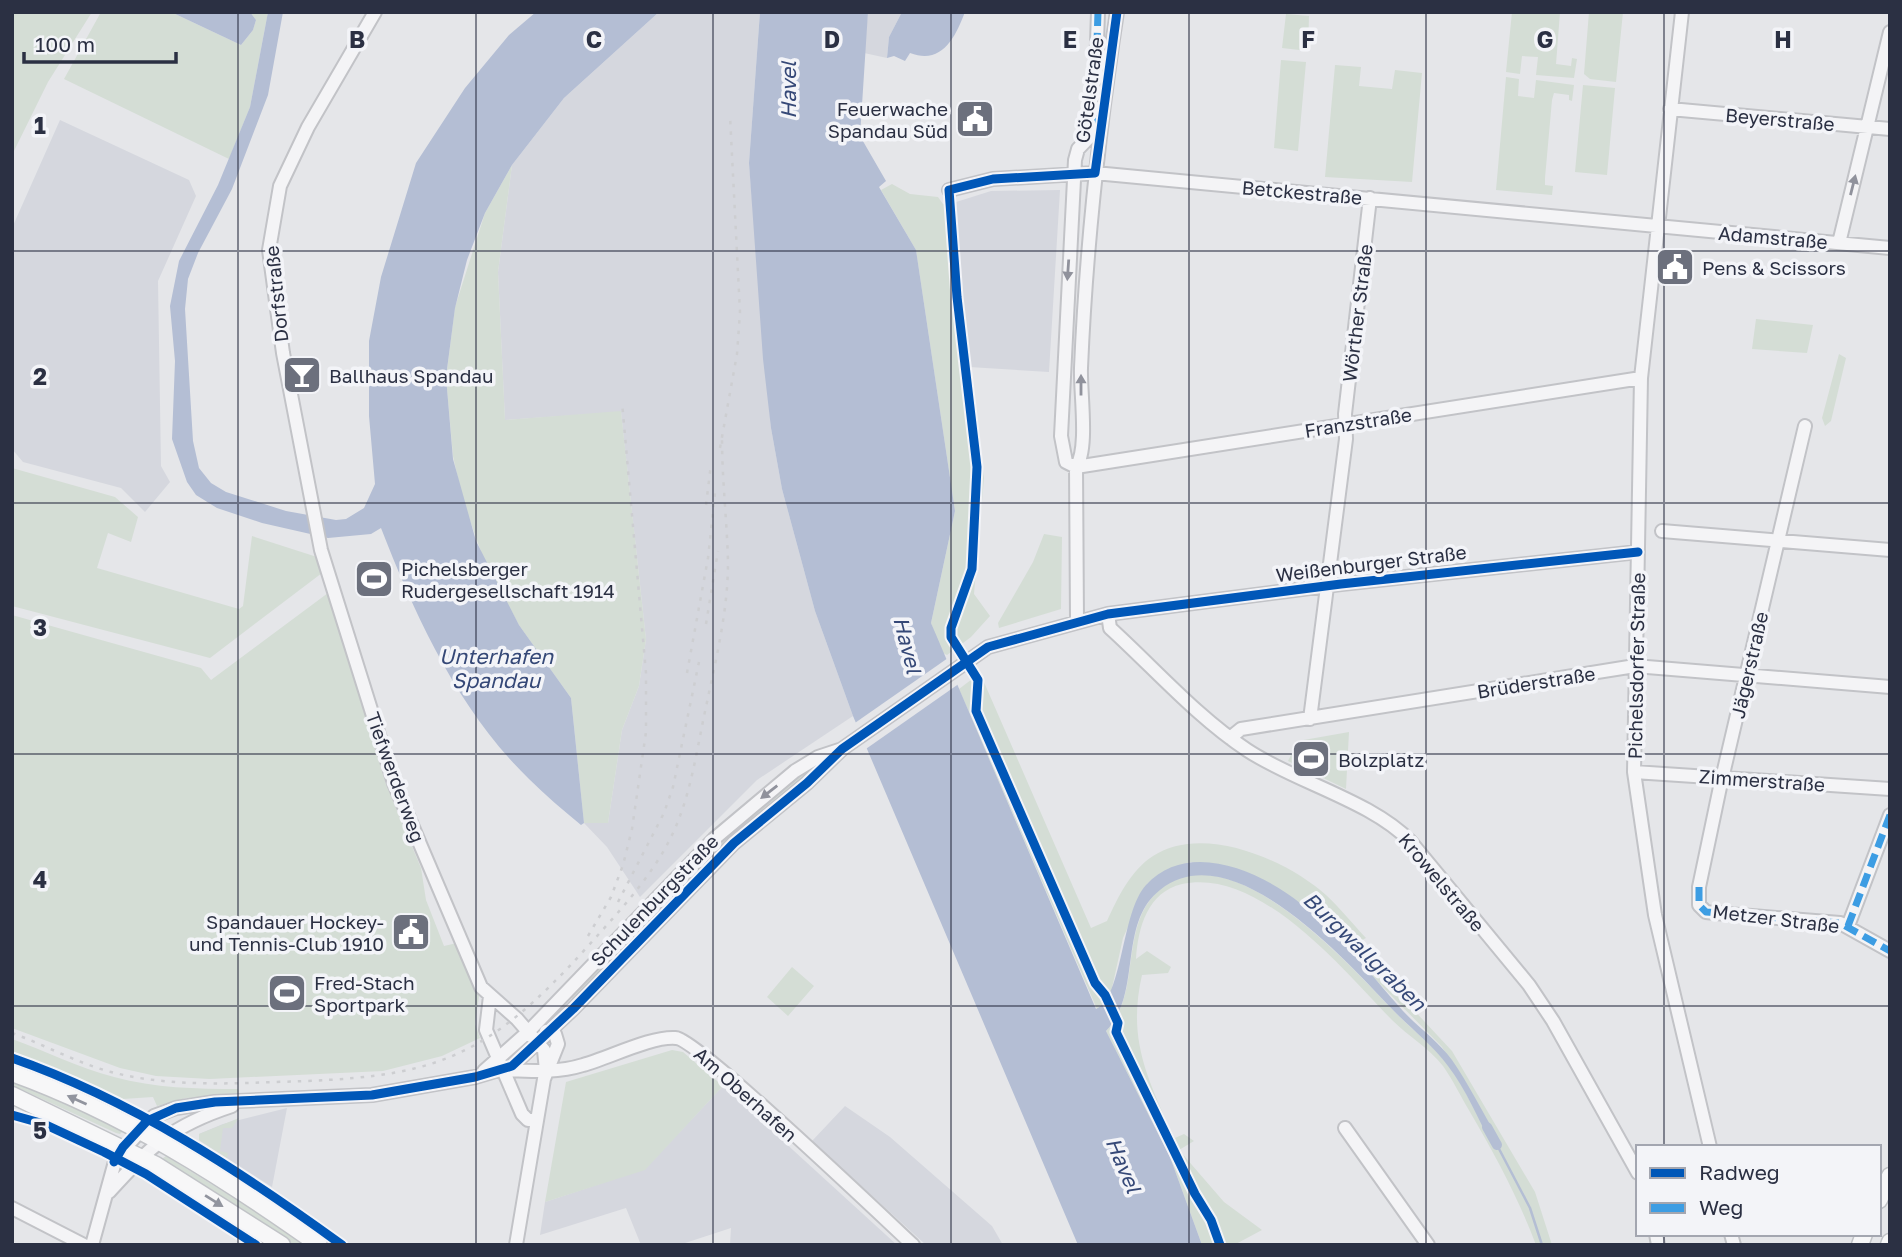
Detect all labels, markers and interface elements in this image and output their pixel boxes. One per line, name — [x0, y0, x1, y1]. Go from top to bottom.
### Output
scale bar — [24, 21, 177, 65]
text: B — [349, 25, 365, 53]
text: C — [586, 25, 602, 53]
text: D — [824, 25, 840, 53]
text: E — [1063, 25, 1077, 53]
text: F — [1301, 25, 1315, 53]
text: G — [1537, 25, 1553, 53]
text: H — [1774, 25, 1792, 53]
text: 100 m — [35, 31, 95, 57]
street label: Götelstraße — [1070, 35, 1108, 145]
water label: Havel — [775, 60, 801, 119]
place label: Feuerwache Spandau Süd — [828, 97, 948, 142]
public building icon: Feuerwache Spandau Süd — [954, 98, 996, 140]
street label: Beyerstraße — [1724, 103, 1836, 135]
text: 1 — [34, 111, 46, 139]
one-way arrow — [1848, 174, 1859, 196]
street label: Betckestraße — [1241, 175, 1363, 209]
street label: Adamstraße — [1717, 221, 1829, 253]
street label: Wörther Straße — [1337, 243, 1377, 383]
street label: Dorfstraße — [259, 245, 293, 343]
public building icon: Pens & Scissors — [1654, 246, 1696, 288]
place label: Pens & Scissors — [1702, 256, 1846, 279]
one-way arrow — [1063, 259, 1074, 281]
bar icon: Ballhaus Spandau — [281, 354, 323, 396]
text: 2 — [33, 362, 47, 390]
place label: Ballhaus Spandau — [329, 364, 494, 387]
one-way arrow — [1075, 373, 1087, 395]
street label: Franzstraße — [1303, 402, 1413, 442]
street label: Weißenburger Straße — [1274, 540, 1468, 586]
place label: Pichelsberger Rudergesellschaft 1914 — [401, 557, 615, 602]
sports icon: Pichelsberger Rudergesellschaft 1914 — [353, 558, 395, 600]
street label: Pichelsdorfer Straße — [1623, 572, 1649, 760]
street label: Jägerstraße — [1726, 609, 1772, 721]
text: 3 — [33, 613, 47, 641]
water label: Havel — [888, 614, 928, 677]
water label: Unterhafen Spandau — [439, 643, 554, 693]
street label: Brüderstraße — [1475, 661, 1597, 703]
street label: Tiefwerderweg — [362, 709, 430, 845]
sports icon: Bolzplatz — [1290, 738, 1332, 780]
place label: Bolzplatz — [1338, 748, 1424, 771]
street label: Zimmerstraße — [1698, 764, 1826, 796]
one-way arrow — [760, 784, 778, 798]
street label: Krowelstraße — [1394, 828, 1490, 936]
street label: Schulenburgstraße — [585, 829, 723, 971]
text: 4 — [33, 865, 47, 893]
water label: Burgwallgraben — [1298, 886, 1432, 1017]
street label: Metzer Straße — [1711, 899, 1841, 937]
place label: Spandauer Hockey- und Tennis-Club 1910 — [189, 910, 384, 955]
public building icon: Spandauer Hockey- und Tennis-Club 1910 — [390, 911, 432, 953]
place label: Fred-Stach Sportpark — [314, 971, 415, 1016]
sports icon: Fred-Stach Sportpark — [266, 972, 308, 1014]
street label: Am Oberhafen — [690, 1042, 802, 1146]
one-way arrow — [67, 1094, 87, 1106]
text: 5 — [33, 1116, 47, 1144]
water label: Havel — [1101, 1133, 1148, 1198]
legend — [1636, 1145, 1881, 1236]
text: Radweg — [1699, 1159, 1780, 1185]
one-way arrow — [205, 1194, 224, 1207]
text: Weg — [1699, 1194, 1743, 1220]

